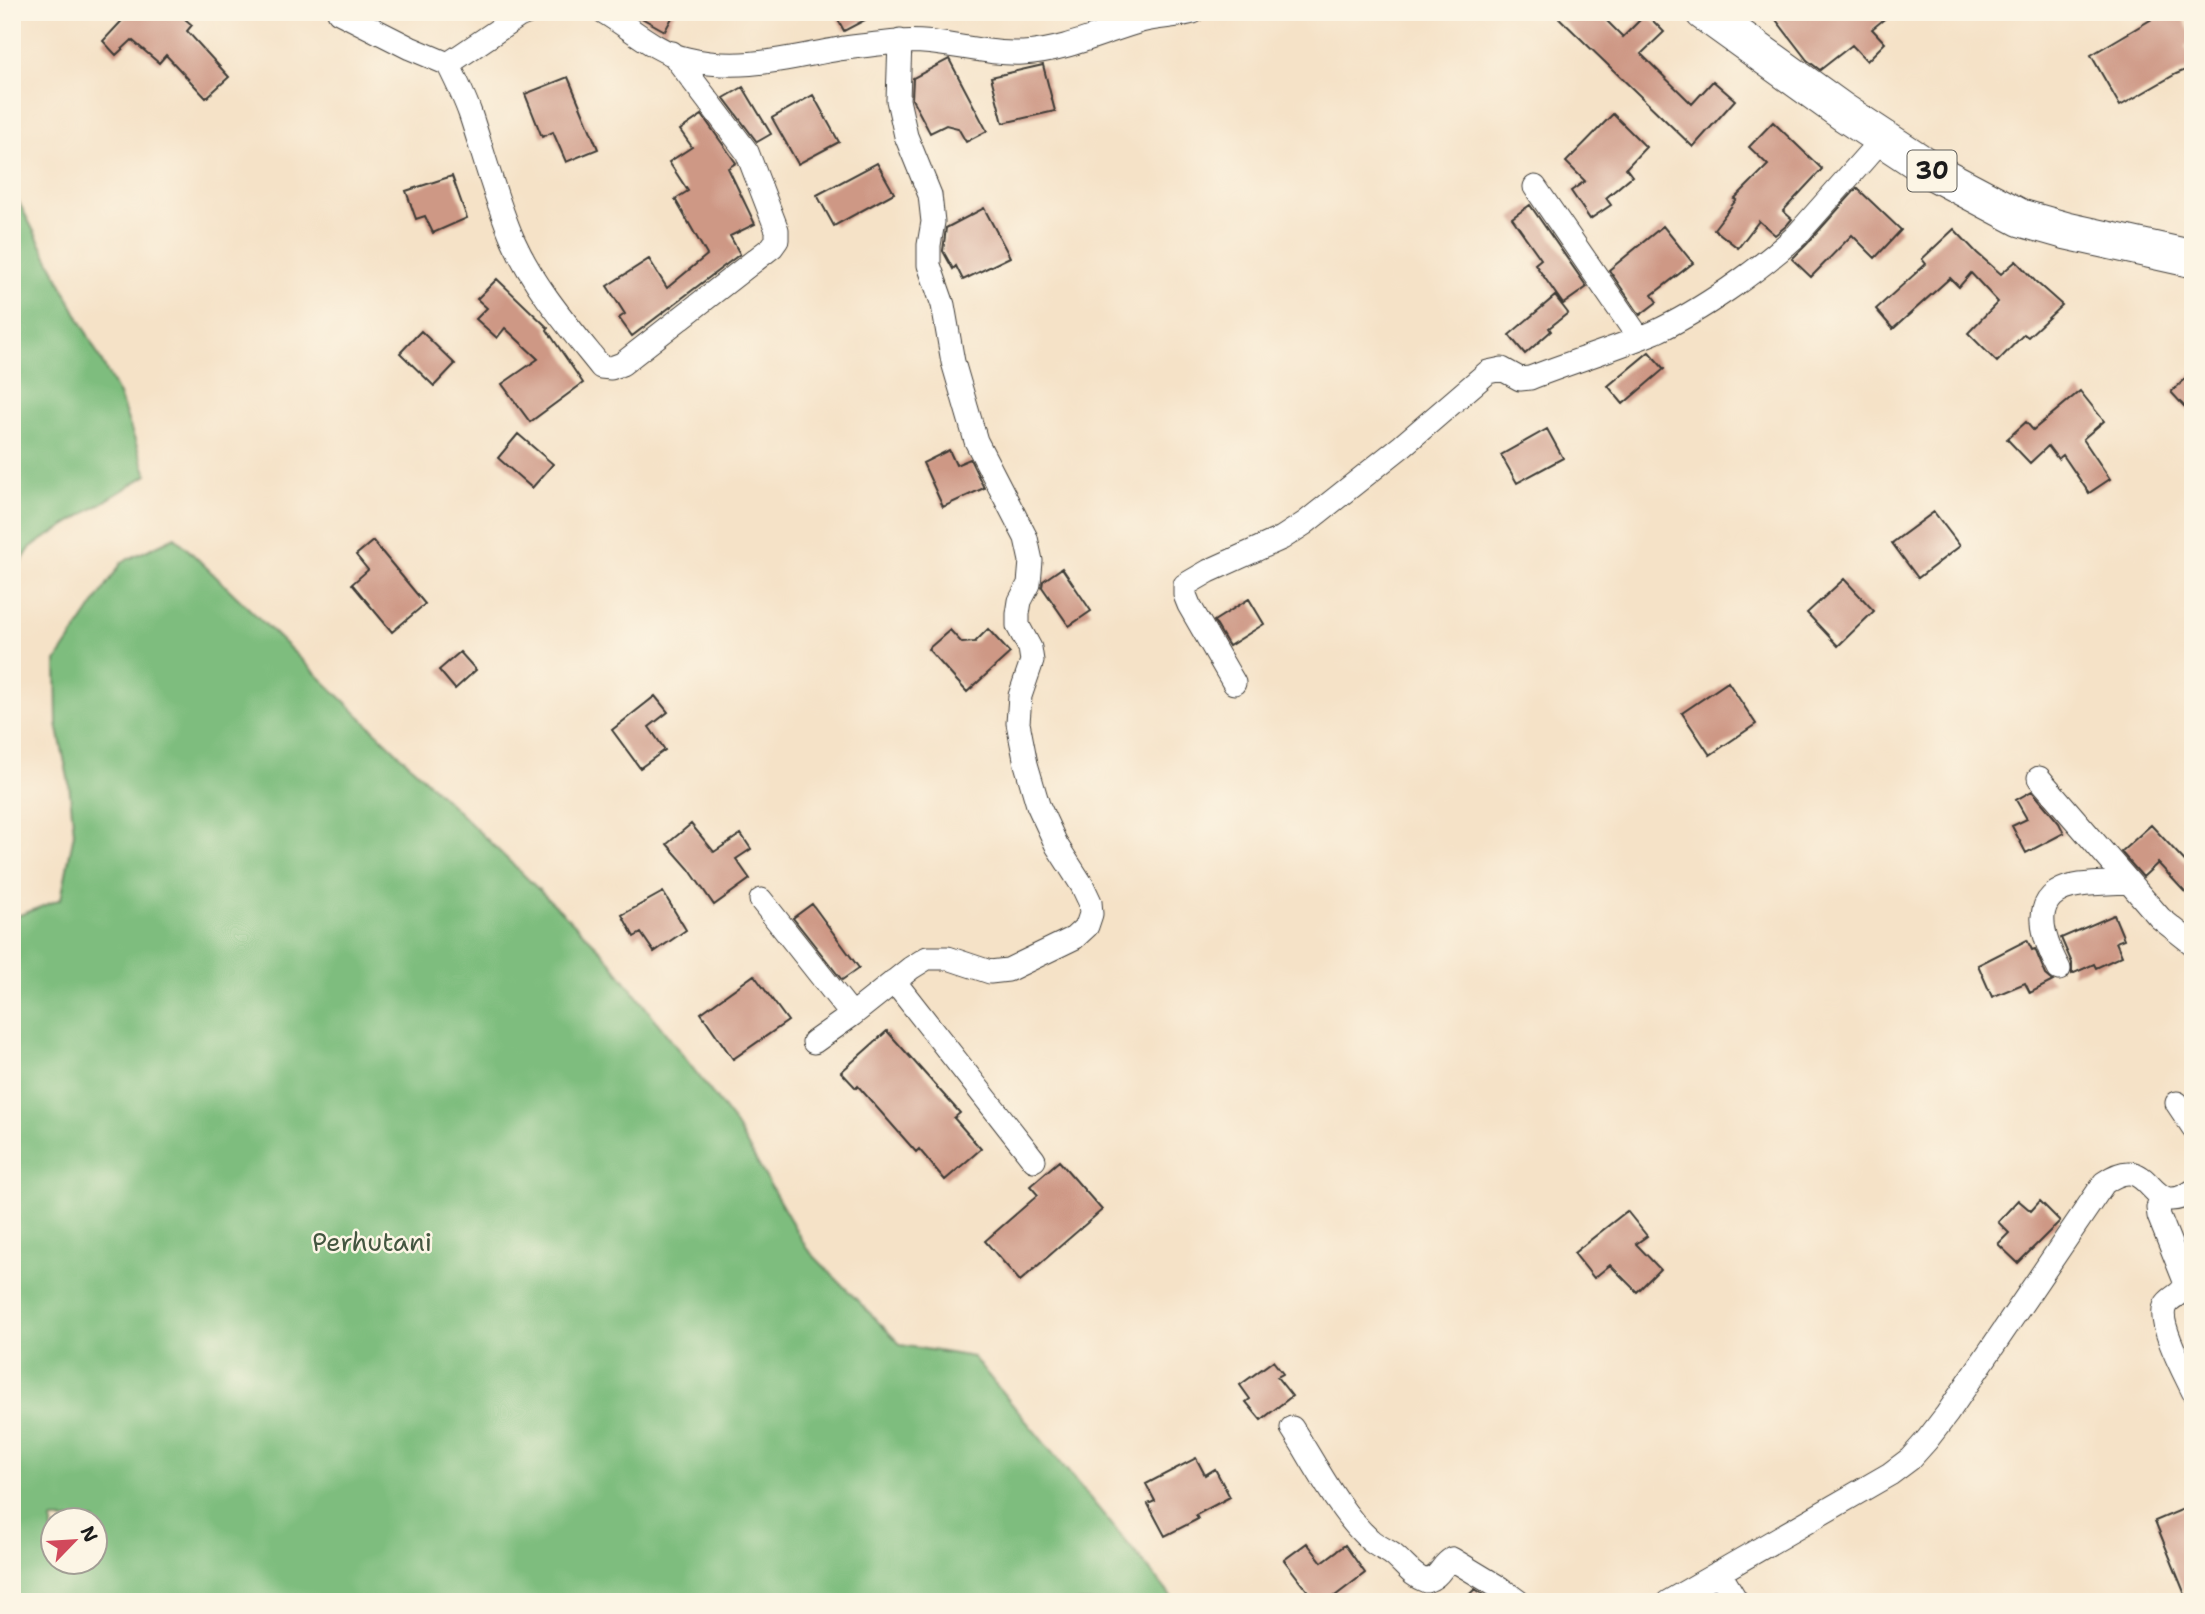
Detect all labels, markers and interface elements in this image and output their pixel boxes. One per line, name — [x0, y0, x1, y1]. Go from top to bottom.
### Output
road number: 30 — [1908, 150, 1956, 191]
park label: Perhutani — [312, 1224, 432, 1259]
north arrow — [38, 1506, 108, 1576]
text: N — [74, 1522, 103, 1546]

